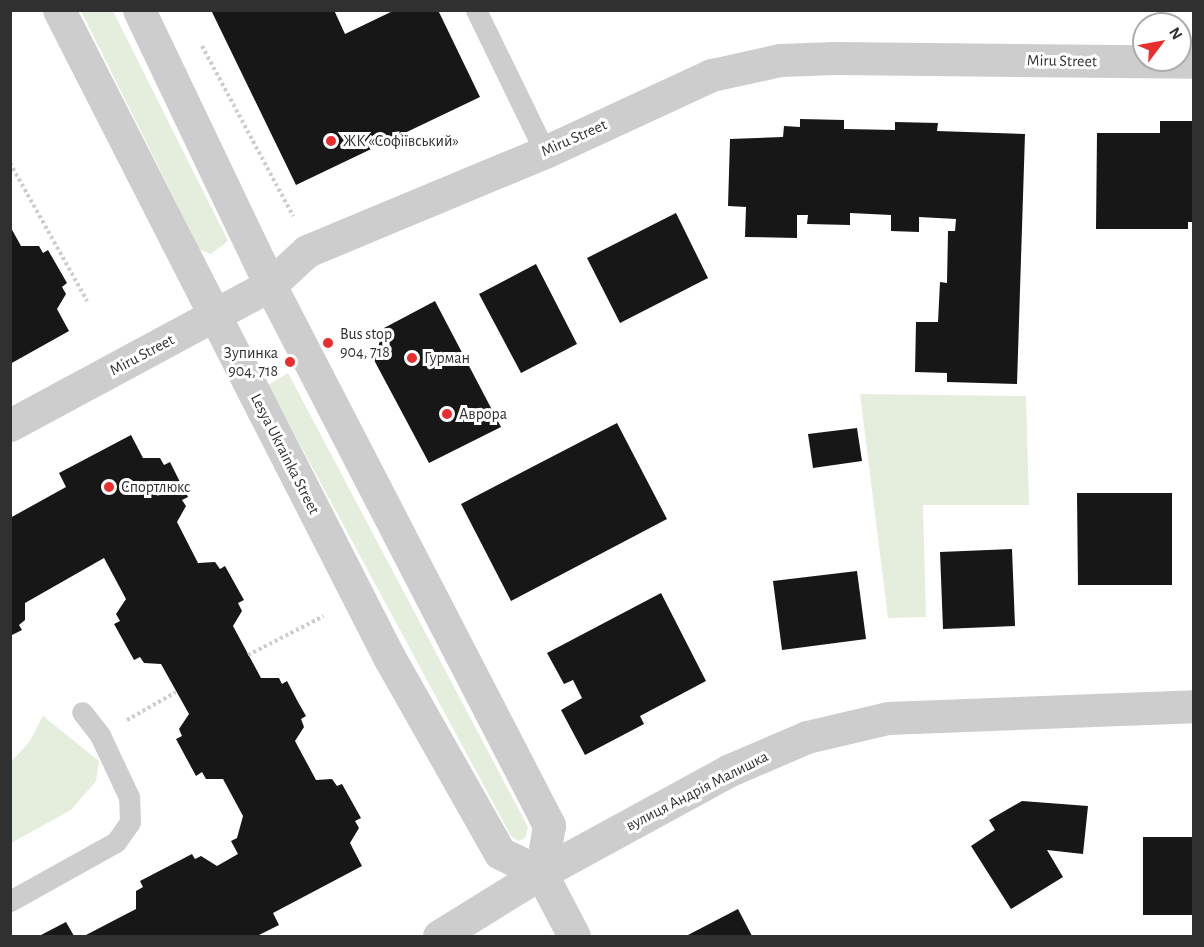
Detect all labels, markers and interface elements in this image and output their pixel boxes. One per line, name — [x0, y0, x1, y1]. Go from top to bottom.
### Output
north arrow — [1132, 12, 1192, 72]
text: N — [1166, 25, 1185, 42]
street label: Miru Street — [1027, 51, 1097, 71]
street label: Miru Street — [538, 115, 610, 161]
place label: ЖК «Софіївський» — [343, 131, 459, 151]
marker: ЖК «Софіївський» — [324, 134, 338, 148]
place label: Bus stop 904, 718 — [340, 324, 392, 362]
street label: Miru Street — [107, 330, 177, 380]
marker: Bus stop 904, 718 — [321, 336, 335, 350]
place label: Зупинка 904, 718 — [224, 343, 278, 381]
place label: Гурман — [424, 348, 470, 368]
marker: Гурман — [405, 351, 419, 365]
marker: Зупинка 904, 718 — [283, 355, 297, 369]
street label: Lesya Ukrainka Street — [246, 390, 324, 518]
place label: Аврора — [459, 404, 507, 424]
marker: Аврора — [440, 407, 454, 421]
place label: Спортлюкс — [121, 477, 191, 497]
marker: Спортлюкс — [102, 480, 116, 494]
street label: вулиця Андрія Малишка — [623, 747, 771, 835]

